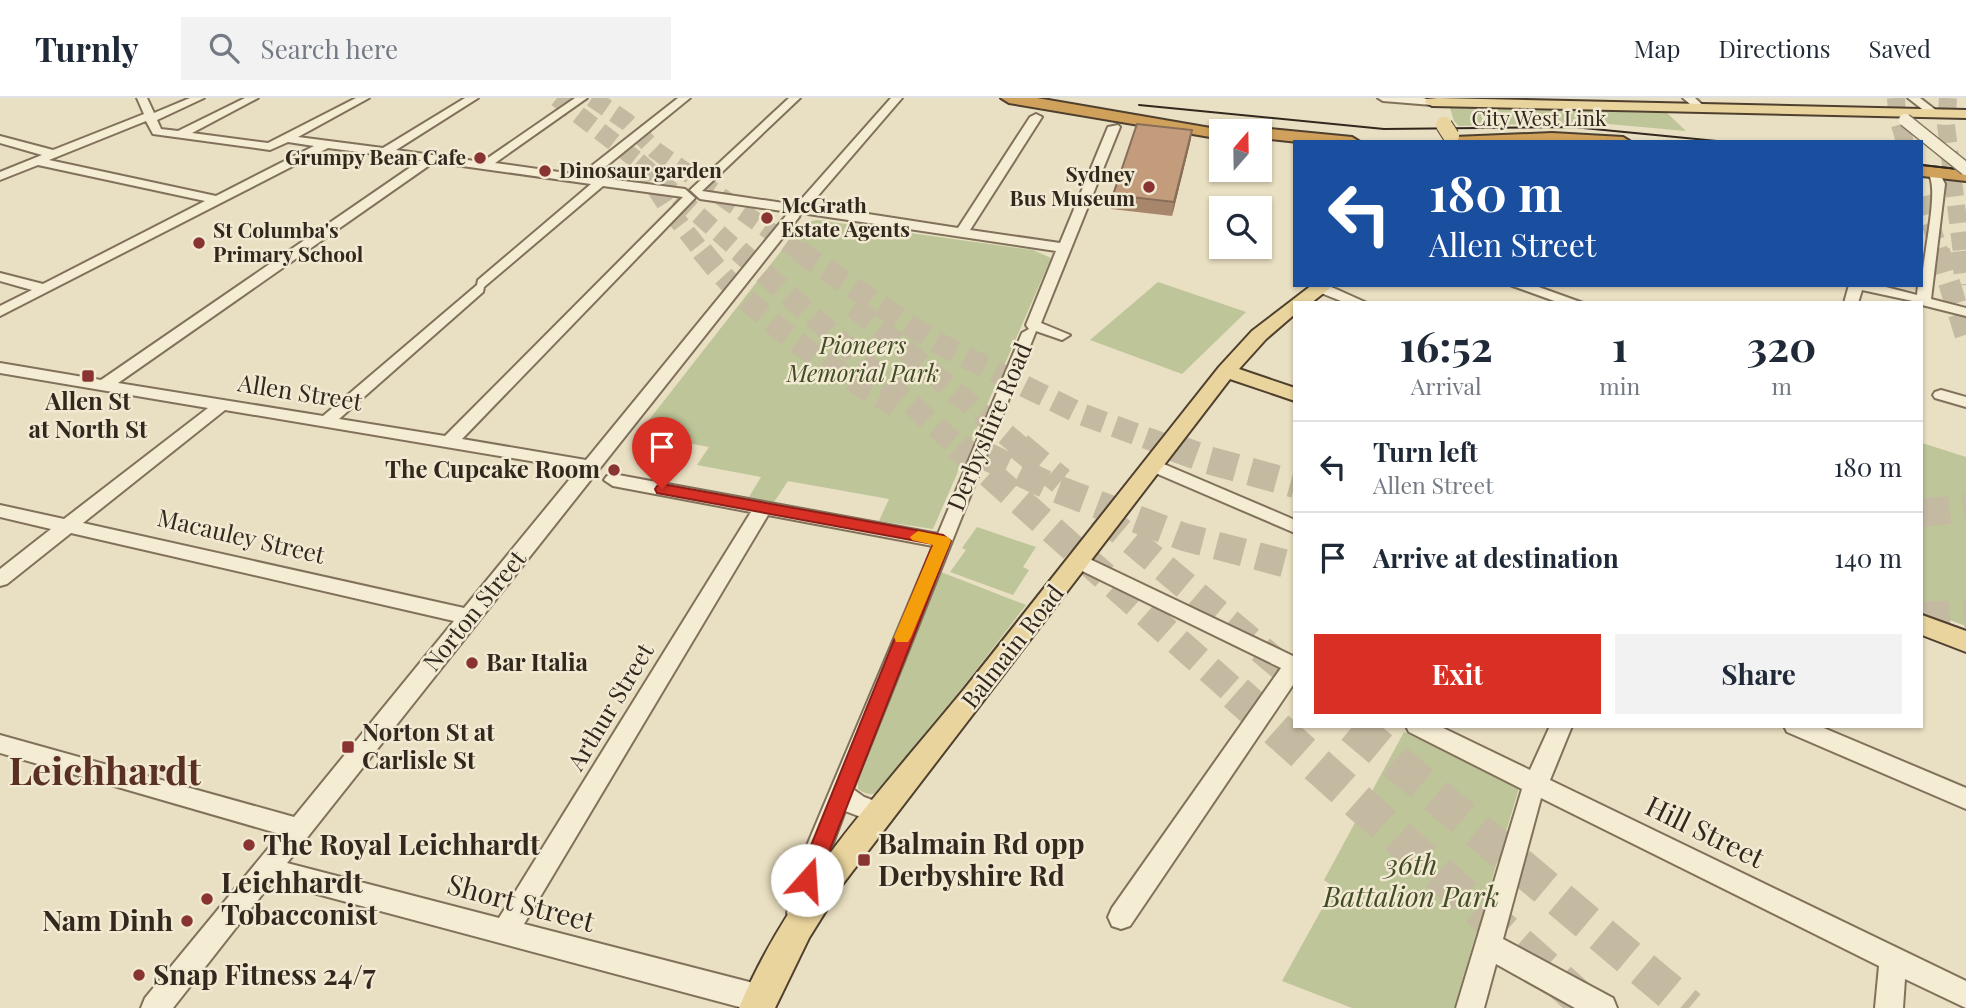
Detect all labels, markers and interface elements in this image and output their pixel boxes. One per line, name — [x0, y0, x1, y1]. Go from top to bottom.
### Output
search box — [181, 17, 671, 80]
text: Turnly — [35, 26, 139, 70]
icon: search — [205, 29, 243, 67]
text: Search here — [261, 31, 398, 66]
text: Map — [1634, 32, 1680, 64]
text: Directions — [1718, 32, 1831, 64]
text: Saved — [1869, 32, 1931, 64]
street label: City West Link — [1471, 103, 1607, 131]
north arrow — [1209, 119, 1272, 182]
map controls — [1209, 119, 1272, 259]
place label: Grumpy Bean Cafe — [285, 142, 466, 170]
marker: Grumpy Bean Cafe — [472, 150, 488, 166]
place label: Dinosaur garden — [559, 155, 722, 183]
place label: Sydney Bus Museum — [1010, 159, 1135, 211]
text: 180 m — [1429, 159, 1563, 224]
marker: Dinosaur garden — [537, 163, 553, 179]
icon: left — [1314, 168, 1405, 259]
marker: Sydney Bus Museum — [1141, 179, 1157, 195]
place label: McGrath Estate Agents — [781, 190, 910, 242]
button: search — [1209, 196, 1272, 259]
marker: McGrath Estate Agents — [759, 210, 775, 226]
place label: St Columba's Primary School — [213, 215, 364, 267]
text: Allen Street — [1429, 222, 1596, 265]
marker: St Columba's Primary School — [191, 235, 207, 251]
text: 16:52 — [1400, 317, 1493, 373]
text: 1 — [1612, 317, 1628, 373]
text: 320 — [1747, 317, 1816, 373]
park label: Pioneers Memorial Park — [786, 328, 939, 388]
street label: Derbyshire Road — [938, 337, 1038, 515]
street label: Allen Street — [235, 365, 365, 417]
marker: Allen St at North St — [80, 368, 96, 384]
text: Arrival — [1411, 370, 1482, 401]
text: min — [1599, 370, 1640, 401]
text: m — [1771, 370, 1792, 401]
place label: Allen St at North St — [28, 384, 148, 444]
pin — [632, 417, 692, 489]
icon: arrive — [643, 428, 681, 466]
text: Turn left — [1373, 434, 1478, 469]
icon: left — [1314, 448, 1352, 486]
text: 180 m — [1834, 449, 1902, 484]
place label: The Cupcake Room — [385, 452, 600, 484]
marker: The Cupcake Room — [606, 462, 622, 478]
text: Allen Street — [1373, 469, 1493, 500]
street label: Macauley Street — [155, 500, 329, 570]
icon: arrive — [1314, 539, 1352, 577]
text: Arrive at destination — [1373, 540, 1619, 575]
text: 140 m — [1834, 540, 1902, 575]
street label: Norton Street — [415, 542, 532, 677]
street label: Balmain Road — [953, 577, 1070, 714]
button: Exit — [1314, 634, 1601, 714]
button: Share — [1615, 634, 1902, 714]
street label: Arthur Street — [558, 636, 660, 776]
place label: Bar Italia — [486, 645, 589, 677]
marker: Bar Italia — [464, 655, 480, 671]
place label: Norton St at Carlisle St — [362, 715, 495, 775]
marker: Norton St at Carlisle St — [340, 739, 356, 755]
district label: Leichhardt — [9, 744, 202, 795]
street label: Hill Street — [1640, 786, 1772, 876]
place label: Balmain Rd opp Derbyshire Rd — [878, 824, 1084, 893]
place label: The Royal Leichhardt — [263, 825, 540, 862]
marker: The Royal Leichhardt — [241, 837, 257, 853]
position arrow — [770, 843, 844, 917]
park label: 36th Battalion Park — [1322, 845, 1499, 914]
marker: Balmain Rd opp Derbyshire Rd — [856, 852, 872, 868]
place label: Leichhardt Tobacconist — [221, 863, 378, 932]
street label: Short Street — [444, 864, 600, 939]
marker: Leichhardt Tobacconist — [199, 891, 215, 907]
place label: Nam Dinh — [42, 901, 173, 938]
marker: Nam Dinh — [179, 913, 195, 929]
place label: Snap Fitness 24/7 — [153, 955, 376, 992]
marker: Snap Fitness 24/7 — [131, 967, 147, 983]

